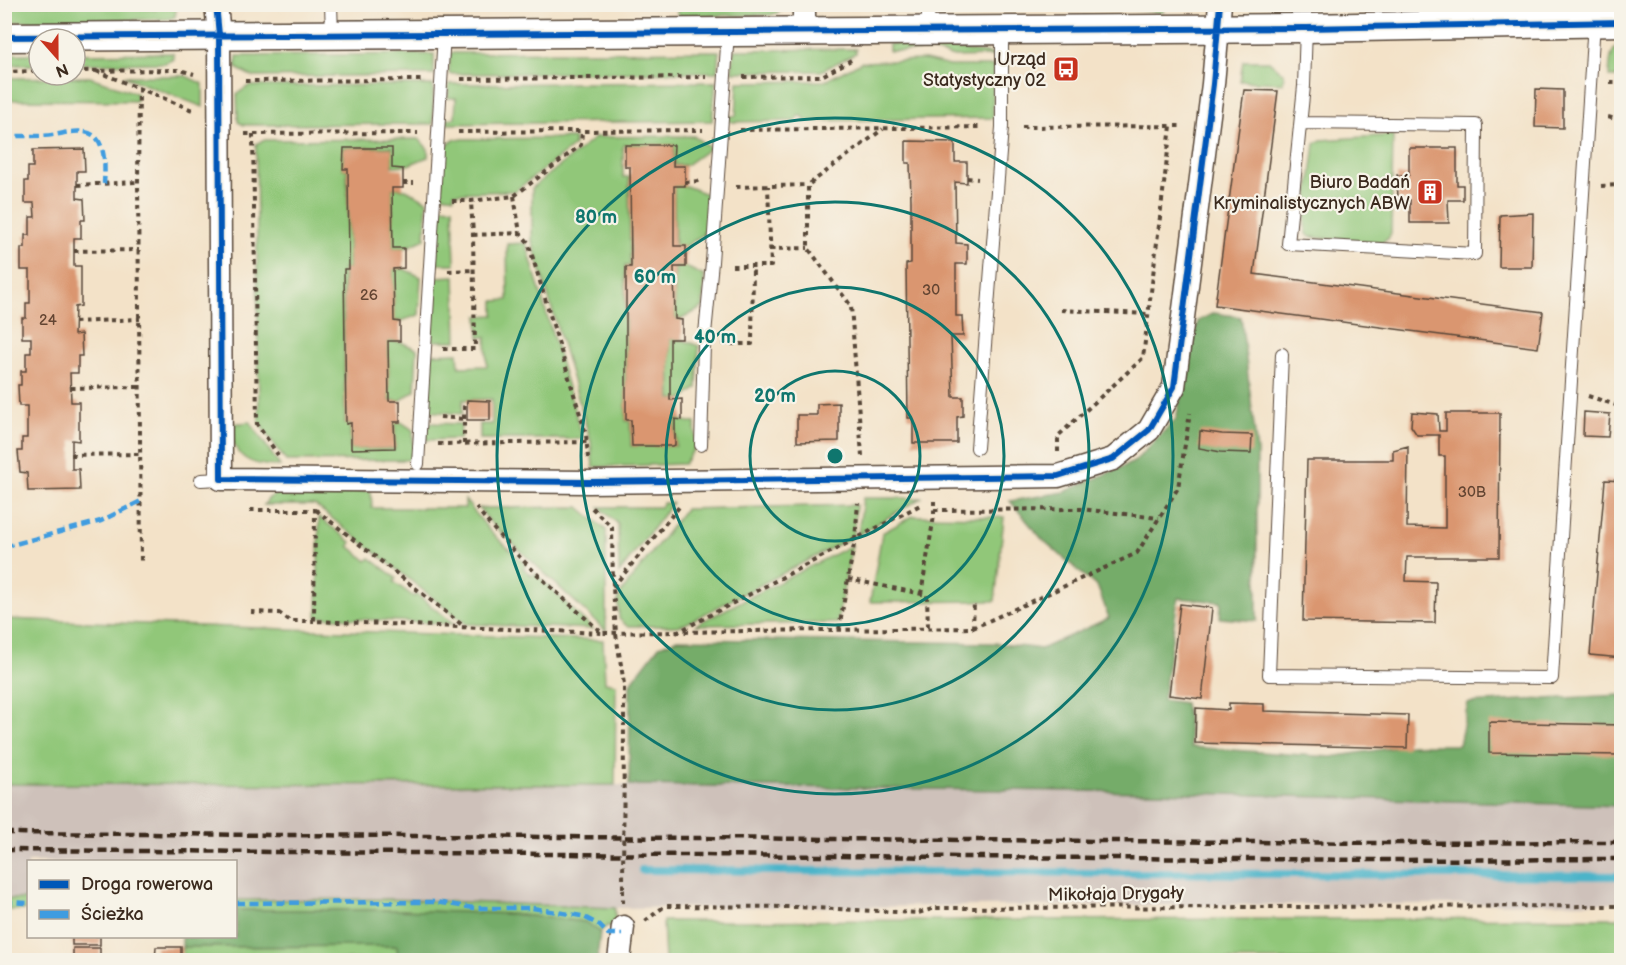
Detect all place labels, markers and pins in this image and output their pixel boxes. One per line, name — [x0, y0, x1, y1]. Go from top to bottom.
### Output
place label: Urząd Statystyczny 02 — [923, 49, 1046, 91]
bus stop icon: Urząd Statystyczny 02 — [1051, 54, 1081, 84]
place label: Biuro Badań Kryminalistycznych ABW — [1213, 172, 1411, 214]
building icon: Biuro Badań Kryminalistycznych ABW — [1415, 177, 1445, 207]
centre of rings — [825, 446, 845, 466]

